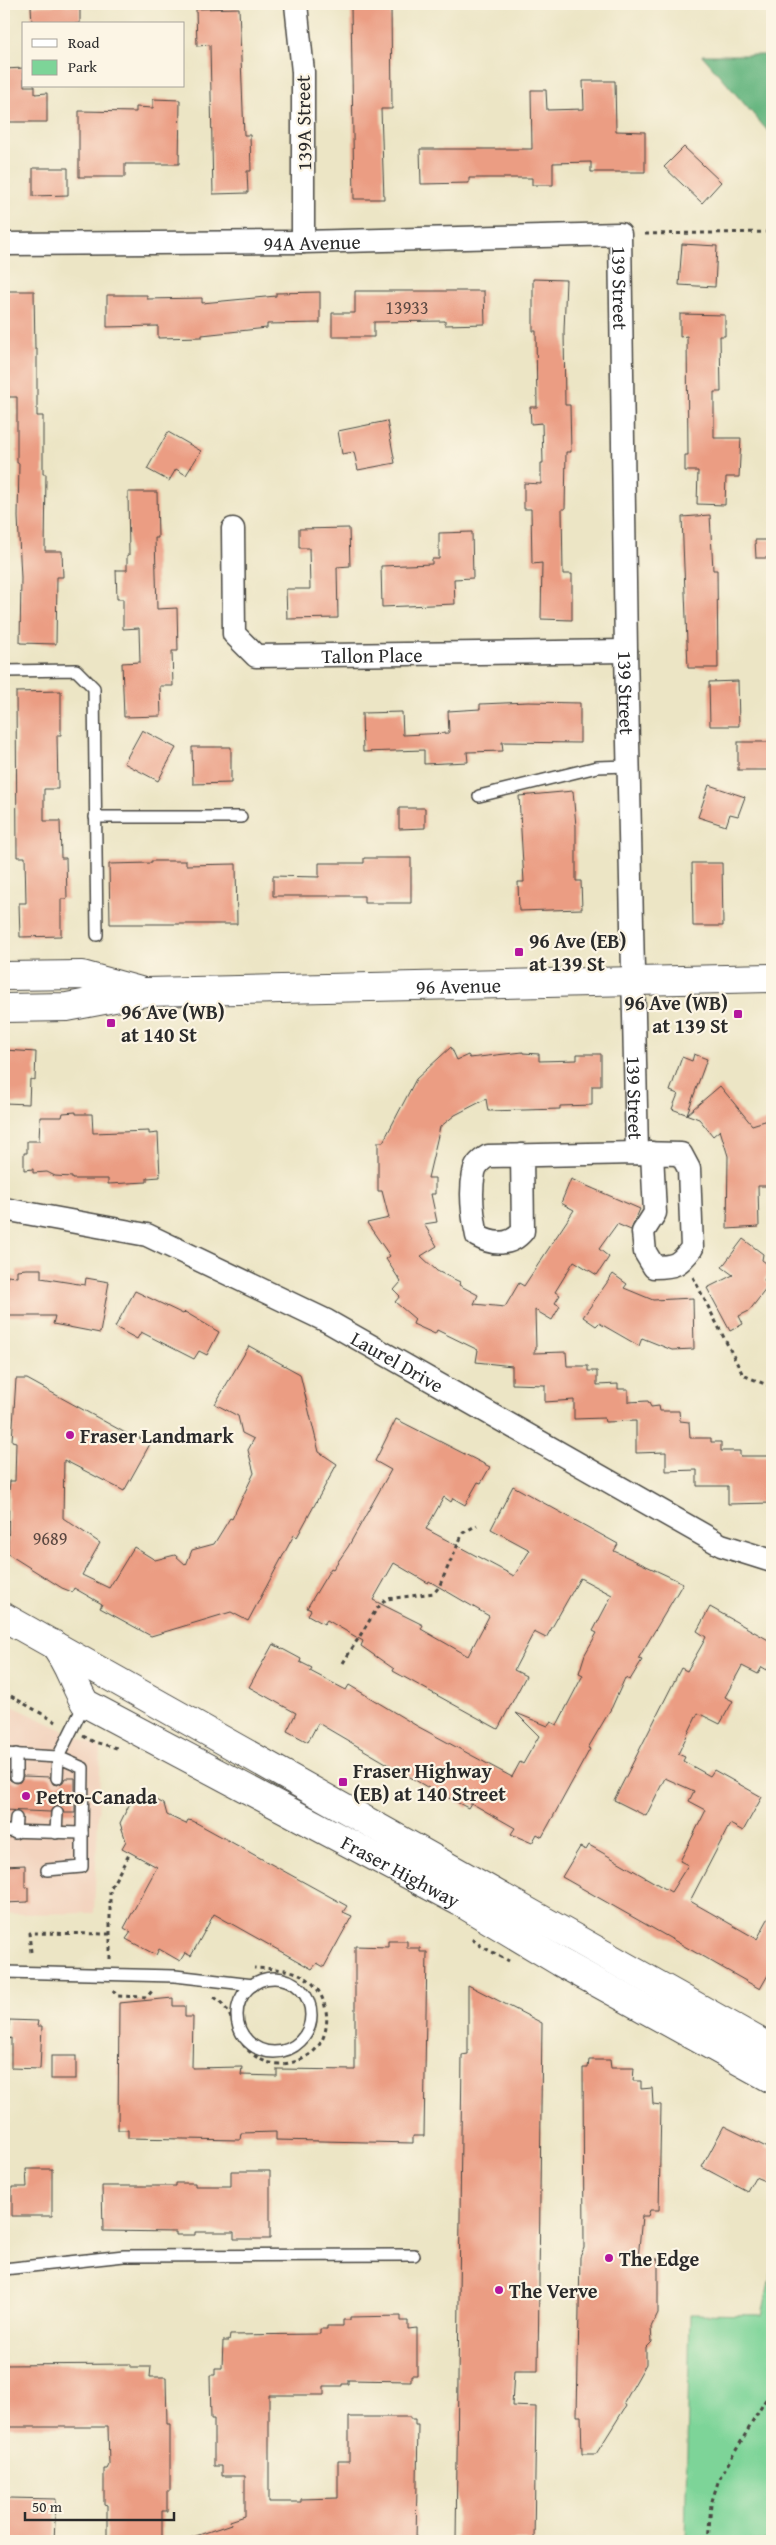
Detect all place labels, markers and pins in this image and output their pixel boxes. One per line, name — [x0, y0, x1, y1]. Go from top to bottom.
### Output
place label: 96 Ave (EB) at 139 St — [529, 926, 626, 978]
marker: 96 Ave (EB) at 139 St — [513, 946, 525, 958]
place label: 96 Ave (WB) at 139 St — [624, 988, 728, 1040]
place label: 96 Ave (WB) at 140 St — [121, 997, 225, 1049]
marker: 96 Ave (WB) at 139 St — [732, 1008, 744, 1020]
marker: 96 Ave (WB) at 140 St — [105, 1017, 117, 1029]
place label: Fraser Landmark — [80, 1421, 234, 1450]
marker: Fraser Landmark — [64, 1429, 76, 1441]
place label: Fraser Highway (EB) at 140 Street — [353, 1756, 506, 1808]
marker: Fraser Highway (EB) at 140 Street — [337, 1776, 349, 1788]
place label: Petro-Canada — [36, 1782, 158, 1811]
marker: Petro-Canada — [20, 1790, 32, 1802]
place label: The Edge — [619, 2244, 700, 2273]
marker: The Edge — [603, 2252, 615, 2264]
place label: The Verve — [509, 2276, 598, 2305]
marker: The Verve — [493, 2284, 505, 2296]

